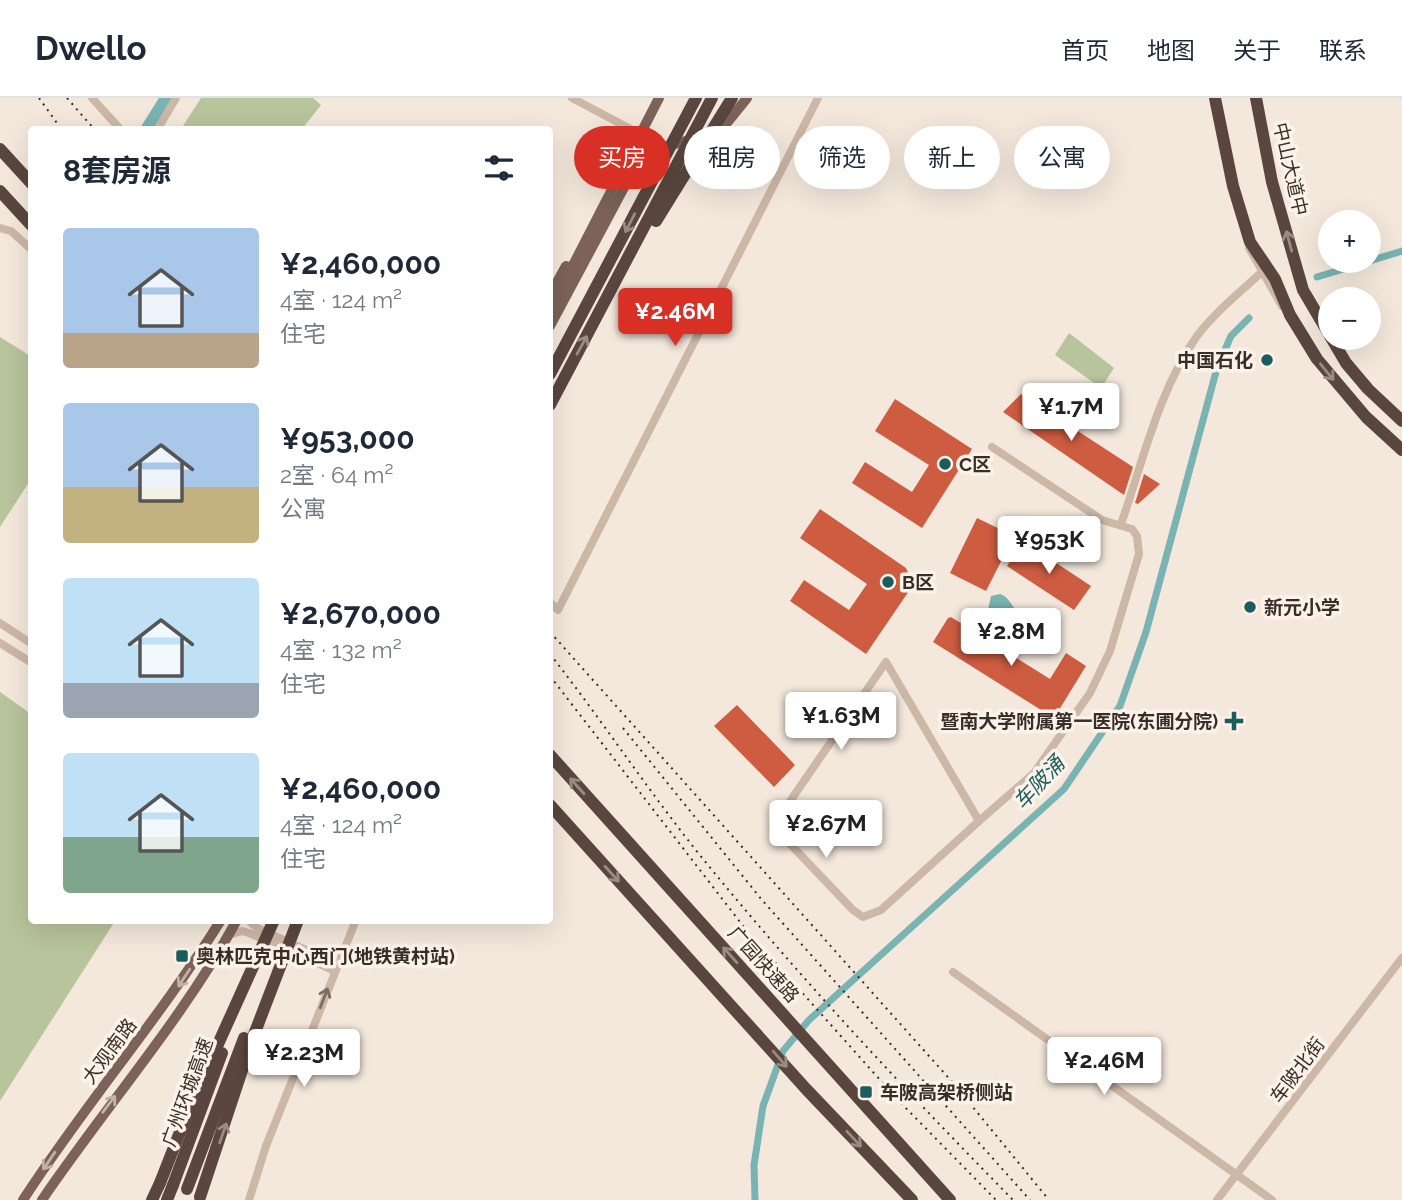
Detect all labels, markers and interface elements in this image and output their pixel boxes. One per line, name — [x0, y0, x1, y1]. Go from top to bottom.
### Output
text: Dwello — [35, 29, 146, 68]
text: 首页 — [1061, 36, 1109, 65]
text: 地图 — [1147, 36, 1195, 65]
text: 关于 — [1233, 36, 1281, 65]
text: 联系 — [1319, 36, 1367, 65]
street label: 中山大道中 — [1270, 120, 1312, 218]
chip: 买房 — [574, 126, 670, 189]
chip: 租房 — [684, 126, 780, 189]
chip: 筛选 — [794, 126, 890, 189]
chip: 新上 — [904, 126, 1000, 189]
chip: 公寓 — [1014, 126, 1110, 189]
icon: filters — [480, 149, 518, 187]
text: 8套房源 — [63, 153, 171, 188]
map controls — [1318, 210, 1381, 350]
button: + — [1318, 210, 1381, 273]
one-way arrow — [622, 212, 636, 233]
one-way arrow — [1282, 230, 1295, 253]
text: ¥2,460,000 — [280, 246, 441, 281]
icon: home — [119, 256, 203, 340]
text: 4室 · 124 m² — [280, 286, 402, 313]
button: − — [1318, 287, 1381, 350]
pin: ¥2.46M — [618, 288, 732, 348]
text: ¥2.46M — [634, 297, 716, 324]
text: 住宅 — [280, 320, 326, 347]
one-way arrow — [576, 335, 589, 356]
place label: 中国石化 — [1177, 349, 1253, 371]
marker: 中国石化 — [1259, 352, 1275, 368]
one-way arrow — [1320, 363, 1335, 381]
pin: ¥1.7M — [1022, 384, 1120, 443]
text: ¥1.7M — [1038, 392, 1104, 419]
text: ¥953,000 — [280, 421, 415, 456]
icon: home — [119, 431, 203, 515]
place label: C区 — [959, 453, 991, 475]
marker: C区 — [937, 456, 953, 472]
text: 2室 · 64 m² — [280, 461, 393, 488]
text: 公寓 — [280, 495, 326, 522]
pin: ¥953K — [1000, 517, 1098, 576]
text: ¥953K — [1014, 525, 1084, 552]
place label: B区 — [902, 571, 934, 593]
marker: B区 — [880, 574, 896, 590]
text: ¥2,670,000 — [280, 596, 441, 631]
place label: 新元小学 — [1264, 596, 1340, 618]
marker: 新元小学 — [1242, 599, 1258, 615]
icon: home — [119, 606, 203, 690]
pin: ¥2.8M — [962, 608, 1060, 668]
text: ¥2.8M — [977, 617, 1045, 644]
text: 4室 · 132 m² — [280, 636, 402, 663]
text: 住宅 — [280, 670, 326, 697]
pin: ¥1.63M — [784, 692, 898, 752]
text: ¥1.63M — [801, 701, 881, 728]
place label: 暨南大学附属第一医院(东圃分院) — [940, 710, 1218, 732]
marker: 暨南大学附属第一医院(东圃分院) — [1224, 711, 1244, 731]
water label: 车陂涌 — [1008, 750, 1071, 814]
text: ¥2,460,000 — [280, 771, 441, 806]
one-way arrow — [569, 777, 585, 795]
icon: home — [119, 781, 203, 865]
pin: ¥2.67M — [769, 800, 883, 860]
text: ¥2.67M — [785, 809, 867, 836]
text: 4室 · 124 m² — [280, 811, 402, 838]
text: 住宅 — [280, 845, 326, 872]
one-way arrow — [604, 865, 620, 883]
street label: 广园快速路 — [724, 921, 804, 1007]
place label: 奥林匹克中心西门(地铁黄村站) — [196, 945, 455, 967]
one-way arrow — [722, 946, 738, 964]
marker: 奥林匹克中心西门(地铁黄村站) — [174, 948, 190, 964]
one-way arrow — [177, 968, 191, 987]
one-way arrow — [319, 988, 331, 1010]
street label: 大观南路 — [77, 1014, 141, 1088]
pin: ¥2.23M — [247, 1030, 361, 1089]
street label: 车陂北街 — [1265, 1033, 1329, 1107]
street label: 广州环城高速 — [157, 1035, 217, 1149]
text: ¥2.23M — [264, 1038, 344, 1065]
pin: ¥2.46M — [1047, 1038, 1161, 1097]
text: ¥2.46M — [1063, 1046, 1145, 1073]
one-way arrow — [772, 1050, 788, 1068]
place label: 车陂高架桥侧站 — [880, 1081, 1013, 1103]
marker: 车陂高架桥侧站 — [858, 1084, 874, 1100]
one-way arrow — [102, 1095, 117, 1114]
one-way arrow — [218, 1122, 230, 1144]
one-way arrow — [845, 1130, 862, 1147]
one-way arrow — [42, 1151, 56, 1170]

